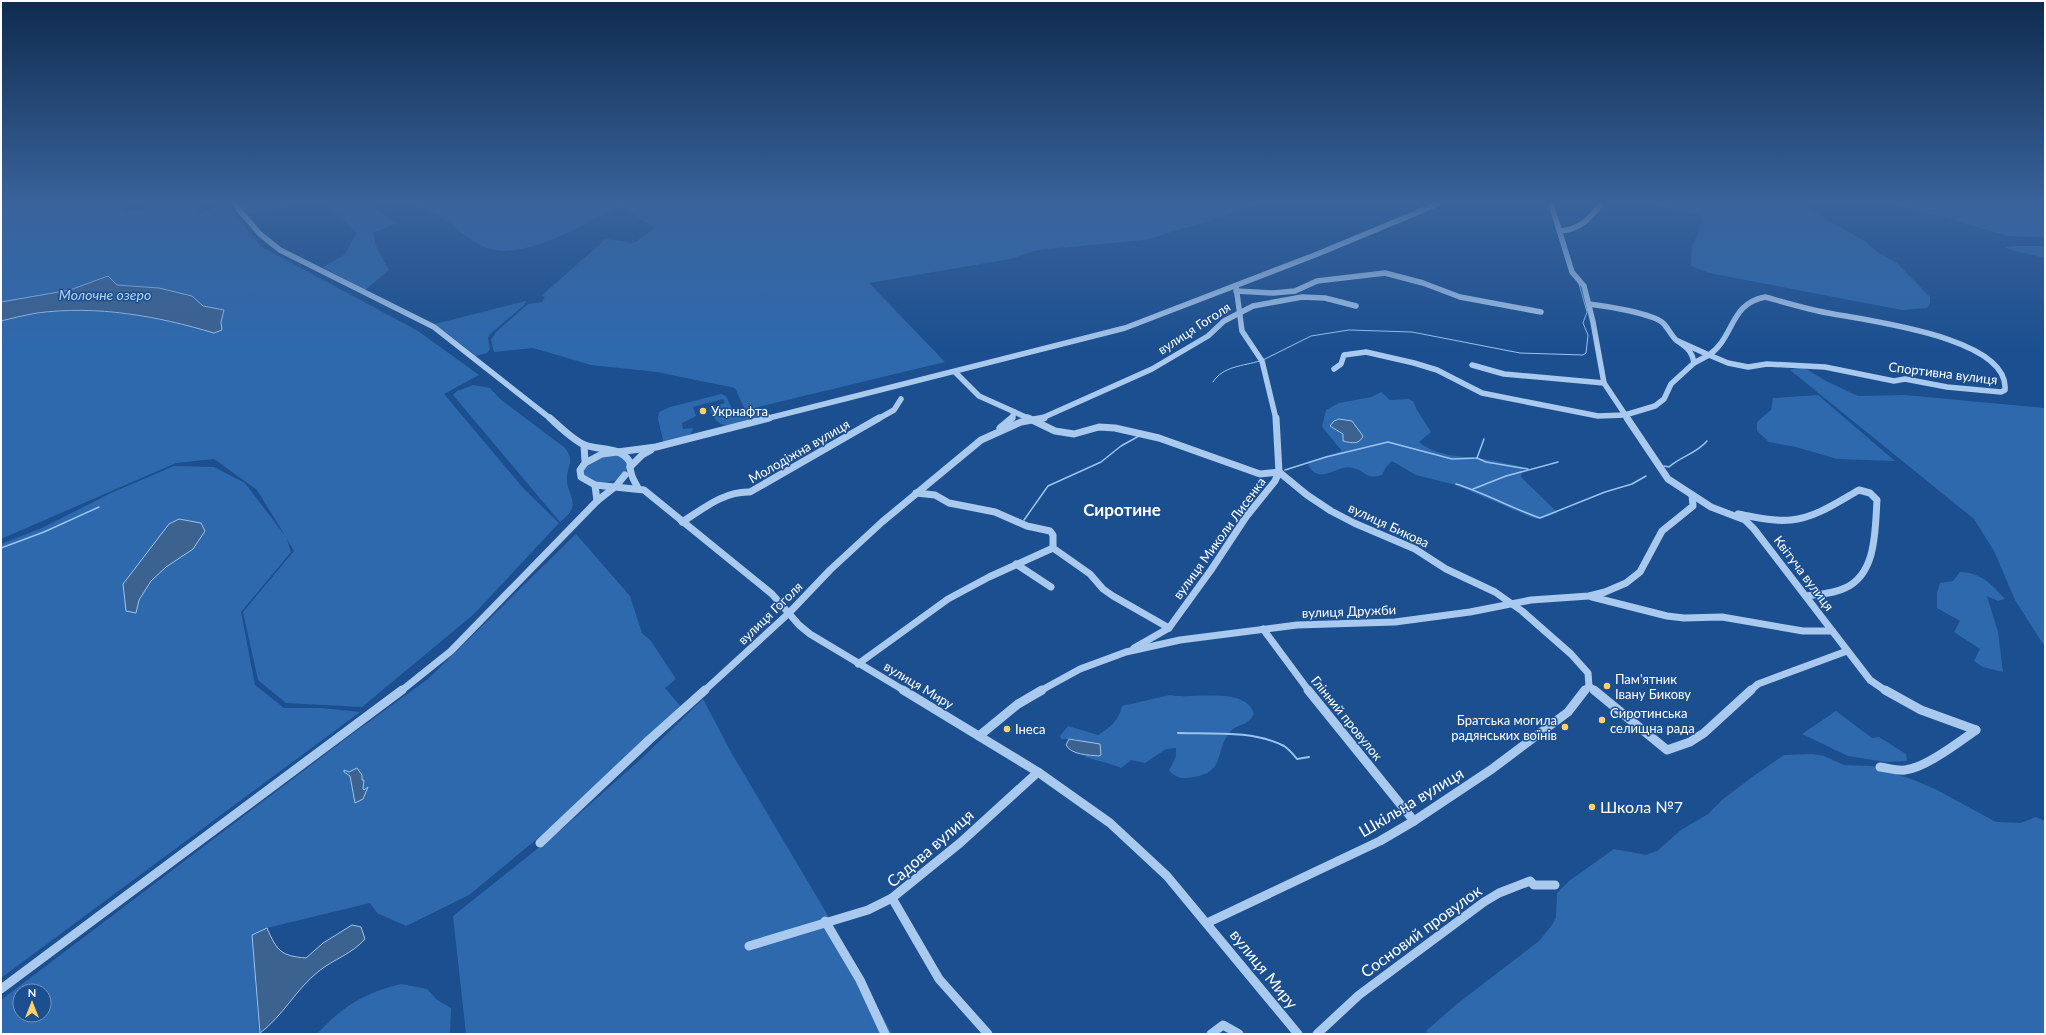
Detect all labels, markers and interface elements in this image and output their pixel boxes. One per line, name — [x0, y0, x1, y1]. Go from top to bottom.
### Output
water label: Молочне озеро — [59, 286, 151, 303]
street label: вулиця Гоголя — [1155, 299, 1233, 357]
street label: Спортивна вулиця — [1888, 358, 1998, 388]
place label: Укрнафта — [711, 403, 768, 419]
marker: Укрнафта — [698, 406, 708, 416]
street label: Молодіжна вулиця — [746, 416, 852, 486]
street label: вулиця Миколи Лисенка — [1169, 474, 1269, 602]
district label: Сиротине — [1083, 499, 1161, 520]
street label: вулиця Бикова — [1346, 499, 1432, 551]
street label: Квітуча вулиця — [1771, 532, 1837, 614]
street label: вулиця Гоголя — [734, 578, 806, 648]
street label: вулиця Дружби — [1302, 601, 1396, 621]
street label: вулиця Миру — [881, 658, 957, 712]
place label: Пам'ятник Івану Бикову — [1615, 671, 1691, 702]
street label: Глінний провулок — [1308, 672, 1386, 764]
marker: Пам'ятник Івану Бикову — [1602, 681, 1612, 691]
place label: Сиротинська селищна рада — [1610, 705, 1695, 736]
place label: Братська могила радянських воїнів — [1451, 712, 1557, 743]
marker: Сиротинська селищна рада — [1597, 715, 1607, 725]
place label: Інеса — [1015, 721, 1045, 737]
marker: Братська могила радянських воїнів — [1560, 722, 1570, 732]
marker: Інеса — [1002, 724, 1012, 734]
street label: Шкільна вулиця — [1355, 763, 1466, 840]
place label: Школа №7 — [1600, 797, 1683, 816]
marker: Школа №7 — [1587, 802, 1597, 812]
street label: Садова вулиця — [882, 805, 977, 890]
street label: Сосновий провулок — [1357, 880, 1485, 981]
street label: вулиця Миру — [1227, 925, 1303, 1013]
north arrow — [12, 983, 52, 1023]
text: N — [28, 986, 36, 999]

